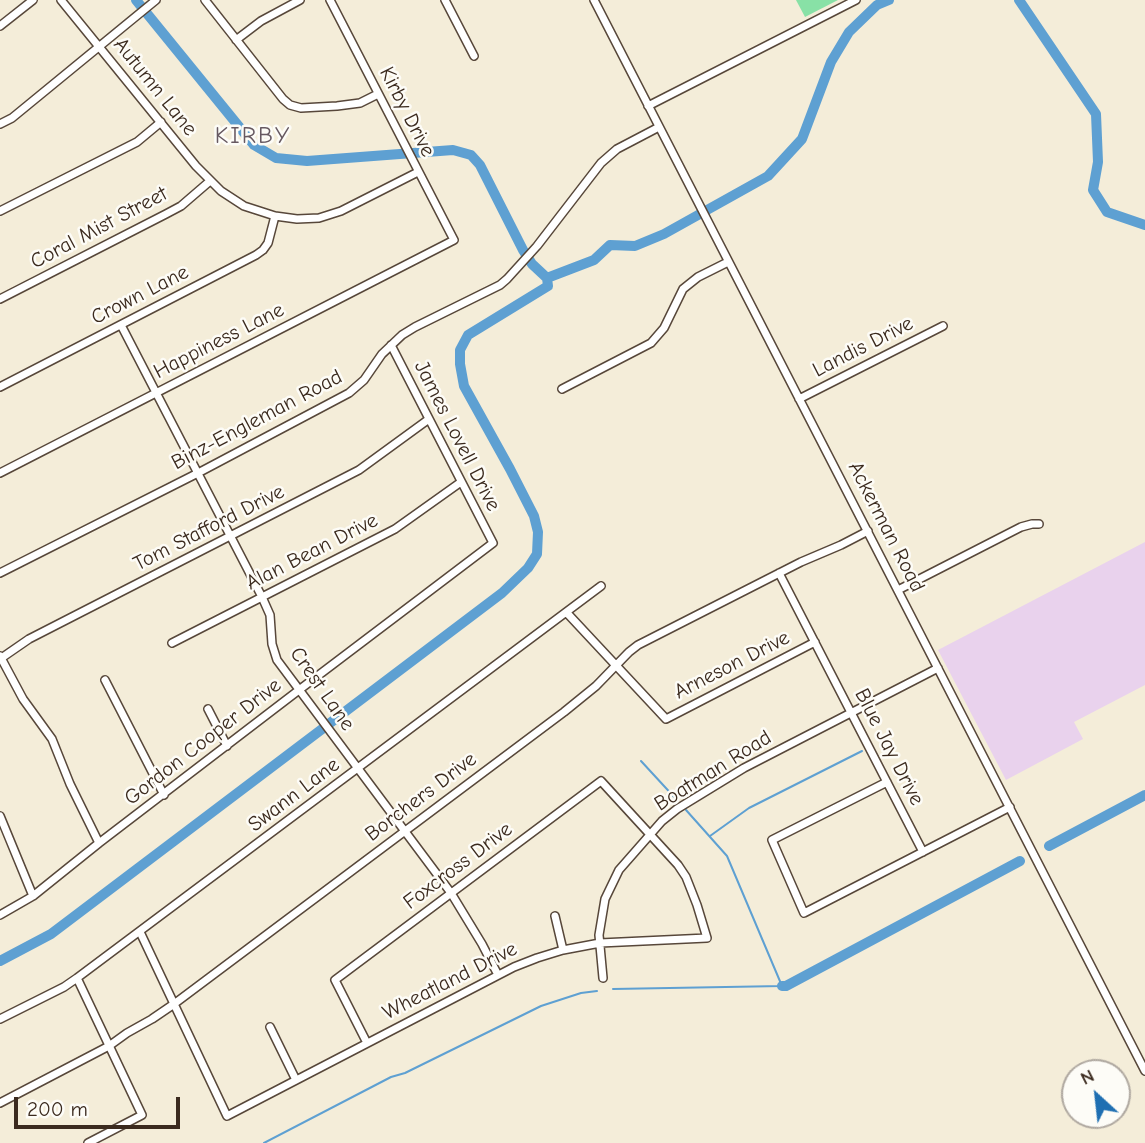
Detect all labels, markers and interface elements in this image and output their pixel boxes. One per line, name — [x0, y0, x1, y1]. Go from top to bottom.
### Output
street label: Autumn Lane — [108, 33, 202, 141]
street label: Kirby Drive — [374, 63, 440, 161]
district label: KIRBY — [215, 122, 291, 150]
street label: Coral Mist Street — [26, 181, 172, 275]
street label: Crown Lane — [87, 260, 193, 330]
street label: Happiness Lane — [150, 297, 288, 385]
street label: Landis Drive — [809, 311, 917, 383]
street label: James Lovell Drive — [408, 357, 506, 515]
street label: Binz-Engleman Road — [167, 364, 347, 476]
street label: Ackerman Road — [842, 458, 930, 596]
street label: Tom Stafford Drive — [129, 479, 289, 577]
street label: Alan Bean Drive — [242, 508, 382, 596]
street label: Arneson Drive — [670, 625, 794, 705]
street label: Crest Lane — [284, 642, 360, 736]
street label: Gordon Cooper Drive — [120, 673, 286, 811]
street label: Blue Jay Drive — [849, 684, 929, 810]
street label: Boatman Road — [650, 725, 776, 817]
street label: Borchers Drive — [360, 747, 482, 847]
street label: Swann Lane — [243, 752, 345, 838]
street label: Foxcross Drive — [399, 817, 517, 915]
street label: Wheatland Drive — [379, 936, 521, 1026]
north arrow — [1061, 1059, 1131, 1129]
text: N — [1077, 1064, 1098, 1090]
scale bar — [18, 1084, 184, 1128]
text: 200 m — [27, 1097, 88, 1121]

